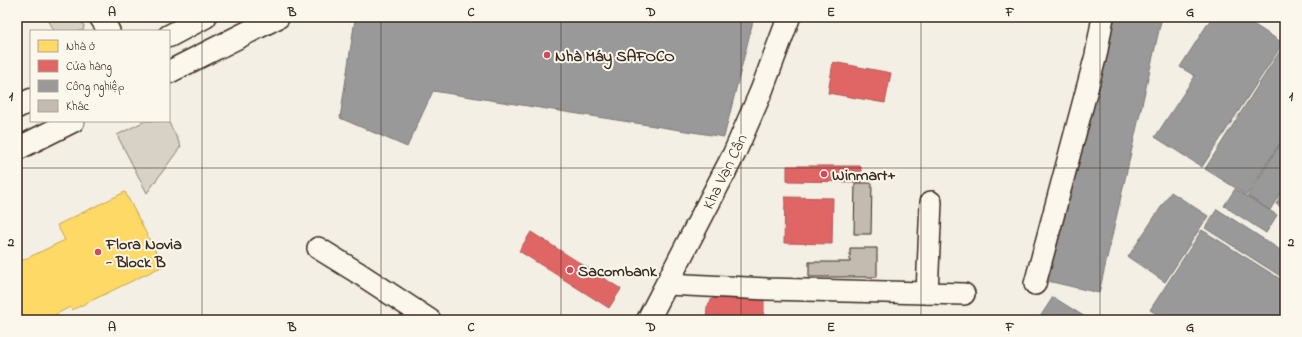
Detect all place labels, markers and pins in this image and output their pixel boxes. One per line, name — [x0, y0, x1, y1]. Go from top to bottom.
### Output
place label: Nhà Máy SAFOCO — [555, 45, 675, 70]
marker: Nhà Máy SAFOCO — [542, 50, 552, 60]
place label: Winmart+ — [832, 164, 896, 188]
marker: Winmart+ — [819, 169, 829, 179]
place label: Flora Novia - Block B — [105, 233, 182, 275]
marker: Flora Novia - Block B — [93, 247, 103, 257]
place label: Sacombank — [578, 260, 658, 284]
marker: Sacombank — [565, 265, 575, 275]

